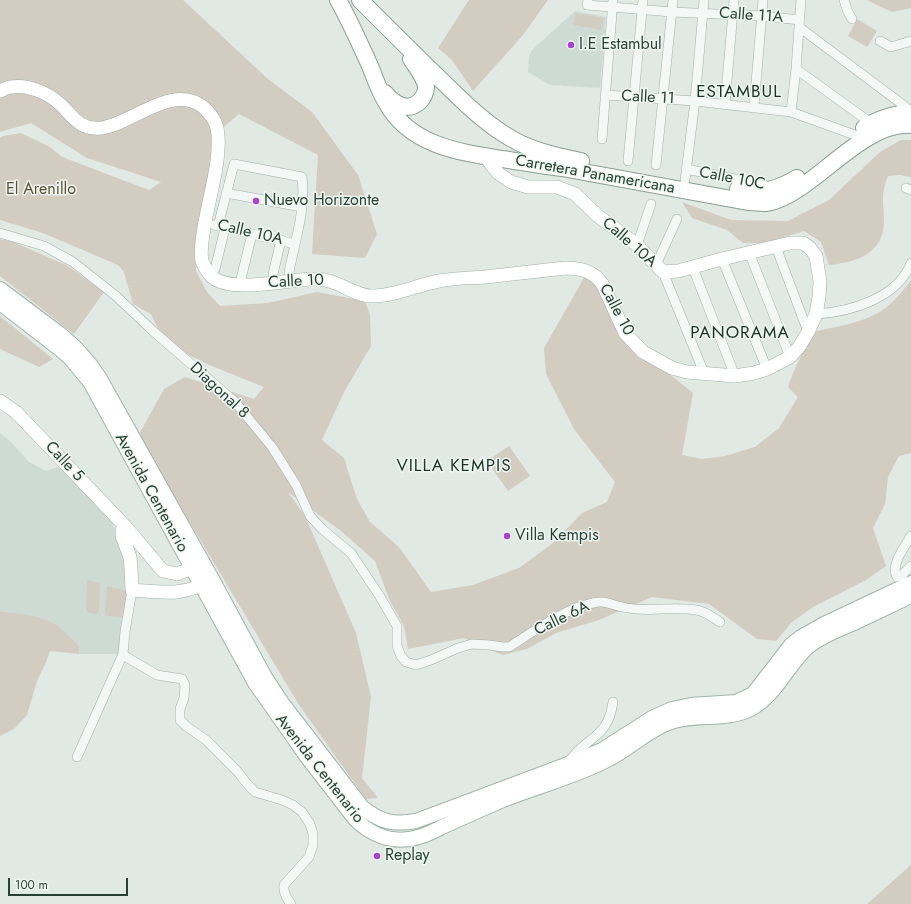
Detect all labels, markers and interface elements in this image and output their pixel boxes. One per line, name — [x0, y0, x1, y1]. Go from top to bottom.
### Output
street label: Calle 11A — [718, 4, 784, 28]
place label: I.E Estambul — [579, 35, 662, 55]
marker: I.E Estambul — [566, 40, 576, 50]
district label: ESTAMBUL — [696, 83, 782, 103]
street label: Calle 11 — [621, 87, 675, 109]
street label: Carretera Panamericana — [514, 152, 676, 198]
street label: Calle 10C — [697, 163, 767, 195]
park label: El Arenillo — [6, 180, 76, 200]
place label: Nuevo Horizonte — [264, 191, 379, 211]
marker: Nuevo Horizonte — [251, 196, 261, 206]
street label: Calle 10A — [598, 214, 660, 272]
street label: Calle 10A — [215, 216, 285, 250]
street label: Calle 10 — [268, 271, 324, 293]
street label: Calle 10 — [594, 281, 638, 339]
district label: PANORAMA — [690, 324, 790, 344]
street label: Diagonal 8 — [185, 359, 253, 423]
street label: Avenida Centenario — [110, 430, 192, 556]
street label: Calle 5 — [41, 438, 87, 486]
district label: VILLA KEMPIS — [396, 457, 512, 477]
place label: Villa Kempis — [515, 526, 599, 546]
marker: Villa Kempis — [502, 531, 512, 541]
street label: Calle 6A — [531, 597, 593, 641]
street label: Avenida Centenario — [270, 711, 368, 827]
place label: Replay — [385, 846, 430, 866]
marker: Replay — [372, 851, 382, 861]
scale bar — [10, 870, 130, 896]
text: 100 m — [15, 876, 48, 894]

